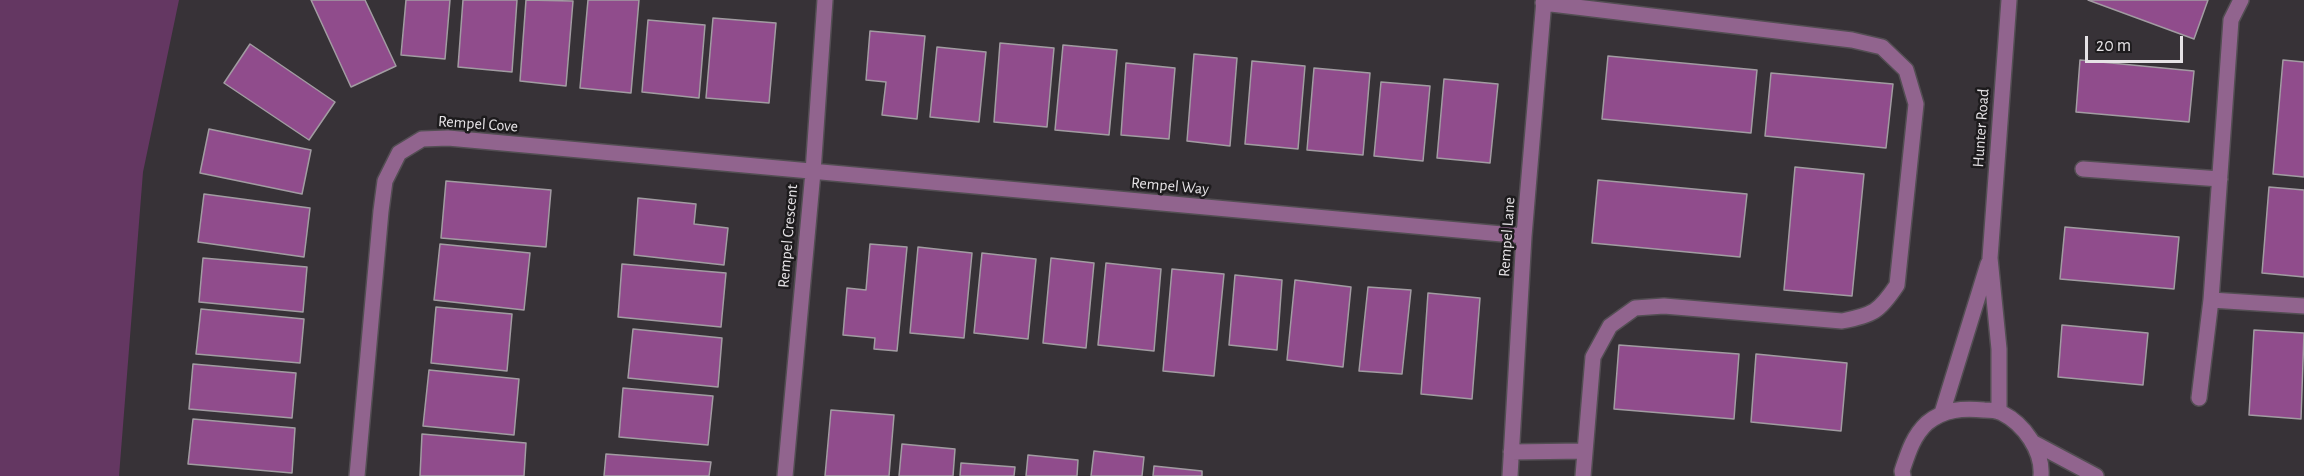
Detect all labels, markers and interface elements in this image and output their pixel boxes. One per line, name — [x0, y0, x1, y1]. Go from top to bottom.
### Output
scale bar — [2088, 24, 2186, 62]
text: 20 m — [2096, 37, 2131, 55]
street label: Hunter Road — [1969, 88, 1993, 168]
street label: Rempel Cove — [437, 112, 519, 136]
street label: Rempel Way — [1130, 173, 1210, 199]
street label: Rempel Crescent — [774, 183, 802, 289]
street label: Rempel Lane — [1495, 196, 1519, 278]

